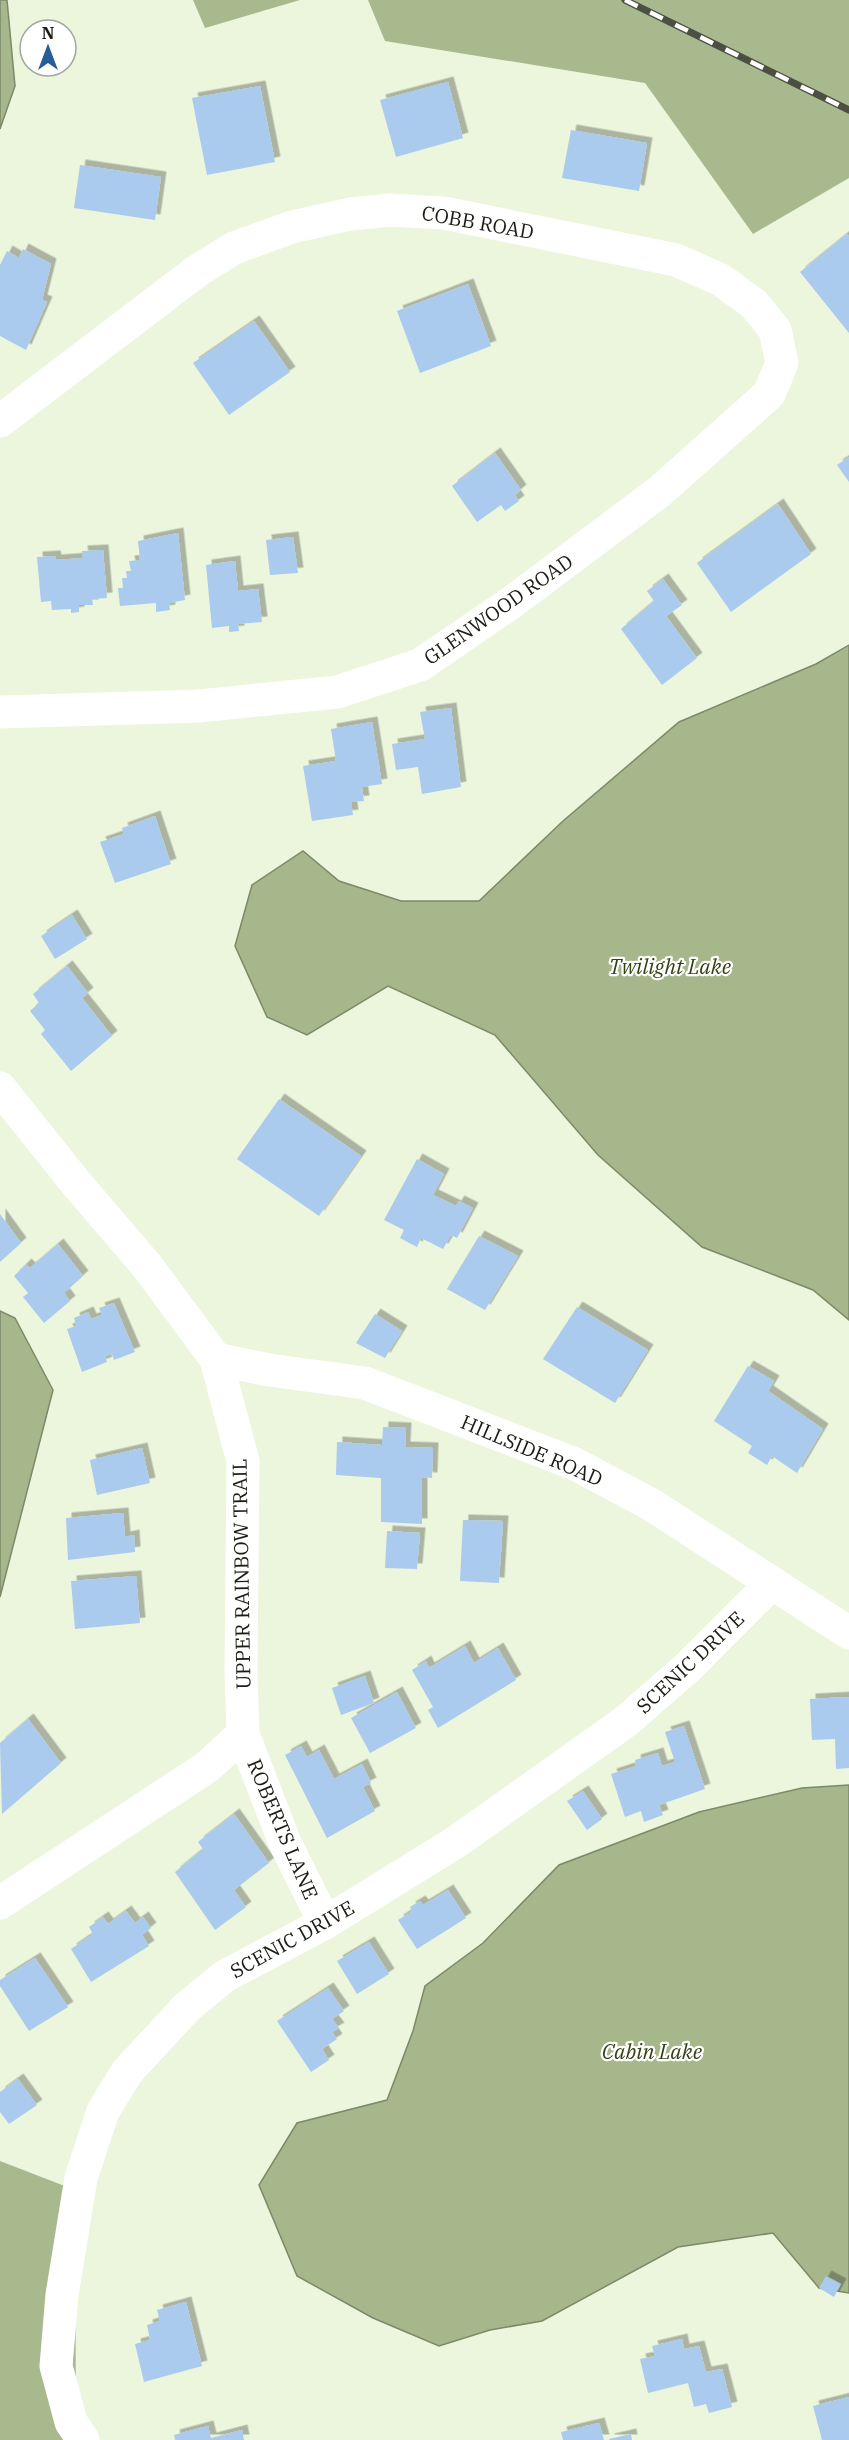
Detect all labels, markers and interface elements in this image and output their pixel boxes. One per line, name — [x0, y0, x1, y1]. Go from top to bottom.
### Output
north arrow — [18, 18, 78, 78]
text: N — [42, 23, 54, 43]
street label: COBB ROAD — [420, 199, 536, 245]
street label: GLENWOOD ROAD — [418, 547, 578, 671]
water label: Twilight Lake — [609, 952, 732, 980]
street label: HILLSIDE ROAD — [457, 1408, 607, 1492]
street label: UPPER RAINBOW TRAIL — [225, 1458, 257, 1690]
street label: SCENIC DRIVE — [630, 1605, 750, 1719]
street label: ROBERTS LANE — [241, 1755, 325, 1903]
street label: SCENIC DRIVE — [225, 1894, 359, 1984]
water label: Cabin Lake — [602, 2037, 703, 2065]

